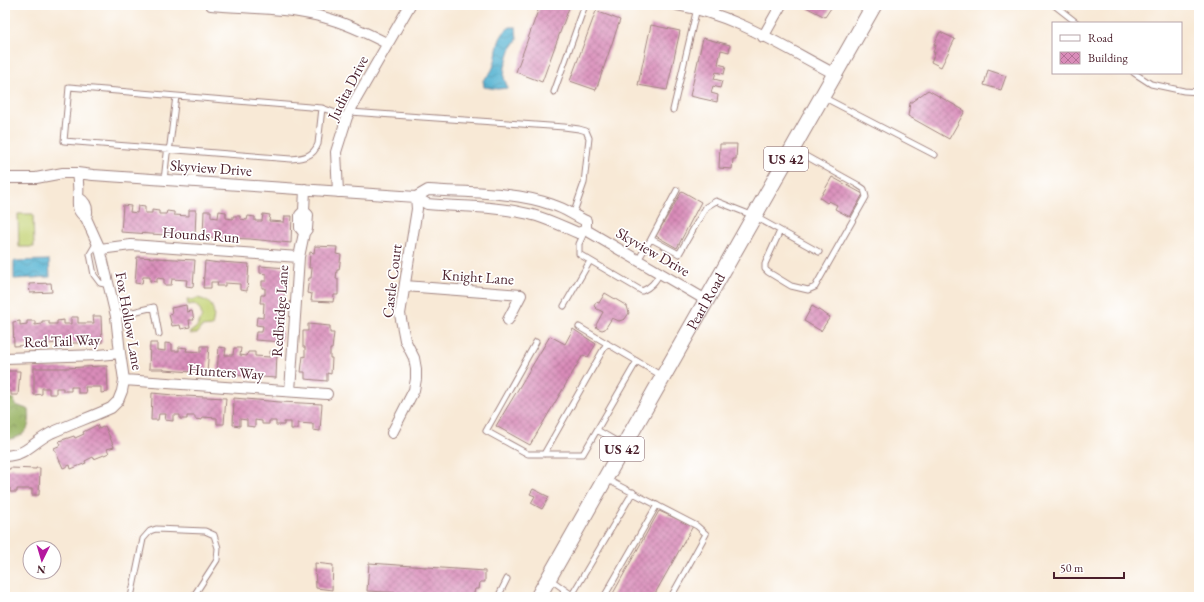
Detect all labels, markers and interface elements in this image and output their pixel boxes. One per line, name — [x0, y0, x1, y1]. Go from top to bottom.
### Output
legend — [1052, 22, 1182, 74]
text: Road — [1088, 30, 1114, 46]
text: Building — [1088, 50, 1129, 66]
street label: Judita Drive — [322, 52, 372, 125]
road number: US 42 — [764, 147, 808, 171]
street label: Skyview Drive — [169, 155, 253, 180]
street label: Hounds Run — [162, 222, 240, 247]
street label: Skyview Drive — [613, 223, 694, 280]
street label: Castle Court — [378, 243, 405, 319]
street label: Redbridge Lane — [267, 264, 292, 357]
street label: Knight Lane — [441, 265, 515, 289]
street label: Pearl Road — [682, 269, 729, 333]
street label: Fox Hollow Lane — [112, 270, 147, 372]
street label: Red Tail Way — [23, 330, 101, 351]
street label: Hunters Way — [187, 359, 265, 384]
road number: US 42 — [600, 437, 644, 461]
north arrow — [22, 540, 62, 580]
scale bar — [1054, 554, 1124, 580]
text: 50 m — [1060, 560, 1084, 576]
text: N — [36, 563, 46, 577]

